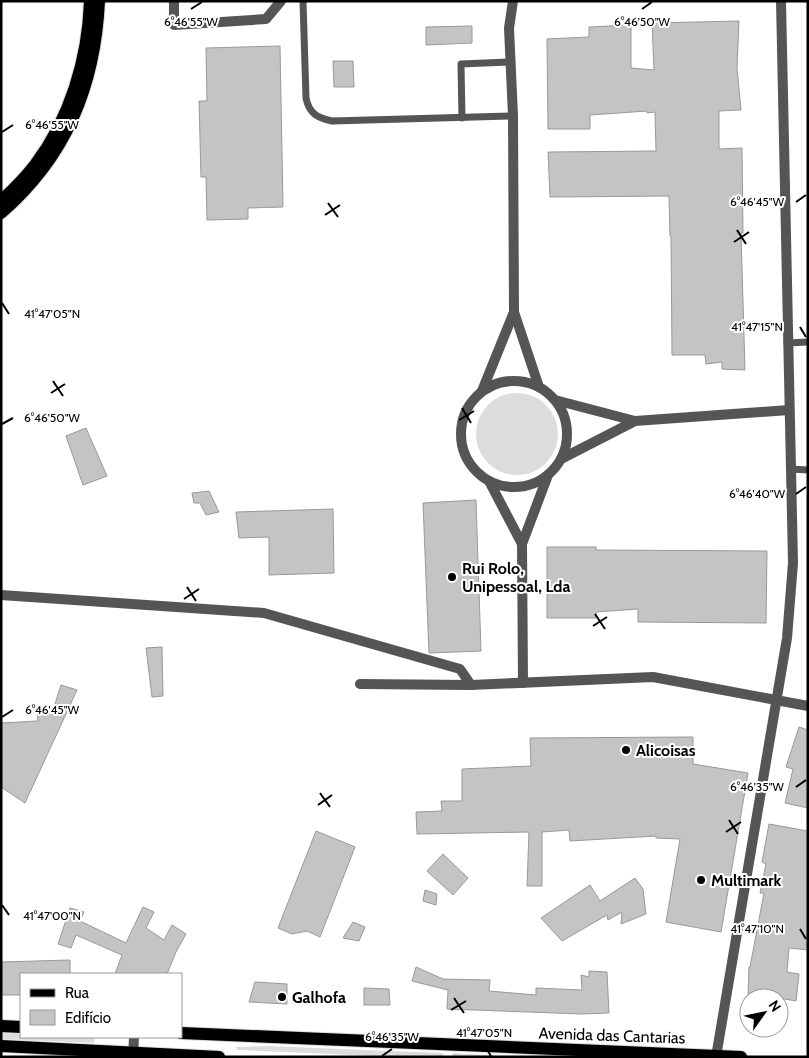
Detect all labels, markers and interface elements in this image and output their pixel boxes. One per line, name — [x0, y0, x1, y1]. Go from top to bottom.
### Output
text: 6°46'55"W — [164, 14, 219, 29]
text: 6°46'50"W — [614, 14, 671, 29]
text: 6°46'55"W — [25, 117, 80, 132]
text: 6°46'45"W — [730, 194, 785, 209]
text: 41°47'05"N — [24, 306, 80, 321]
text: 41°47'15"N — [731, 319, 783, 334]
text: 6°46'50"W — [24, 410, 81, 425]
text: 6°46'40"W — [729, 486, 786, 501]
place label: Rui Rolo, Unipessoal, Lda — [462, 559, 570, 596]
marker: Rui Rolo, Unipessoal, Lda — [446, 571, 458, 583]
text: 6°46'45"W — [25, 702, 80, 717]
place label: Alicoisas — [636, 741, 696, 760]
marker: Alicoisas — [620, 744, 632, 756]
text: 6°46'35"W — [730, 779, 785, 794]
place label: Multimark — [711, 871, 782, 890]
marker: Multimark — [695, 874, 707, 886]
text: 41°47'00"N — [23, 908, 81, 923]
text: 41°47'10"N — [730, 921, 784, 936]
legend — [20, 973, 182, 1038]
text: Rua — [65, 984, 90, 1002]
place label: Galhofa — [292, 988, 346, 1007]
north arrow — [739, 988, 789, 1038]
marker: Galhofa — [276, 991, 288, 1003]
text: N — [765, 997, 785, 1015]
text: Edifício — [65, 1009, 111, 1027]
street label: Avenida das Cantarias — [538, 1023, 686, 1048]
text: 41°47'05"N — [456, 1025, 512, 1040]
text: 6°46'35"W — [365, 1029, 420, 1044]

